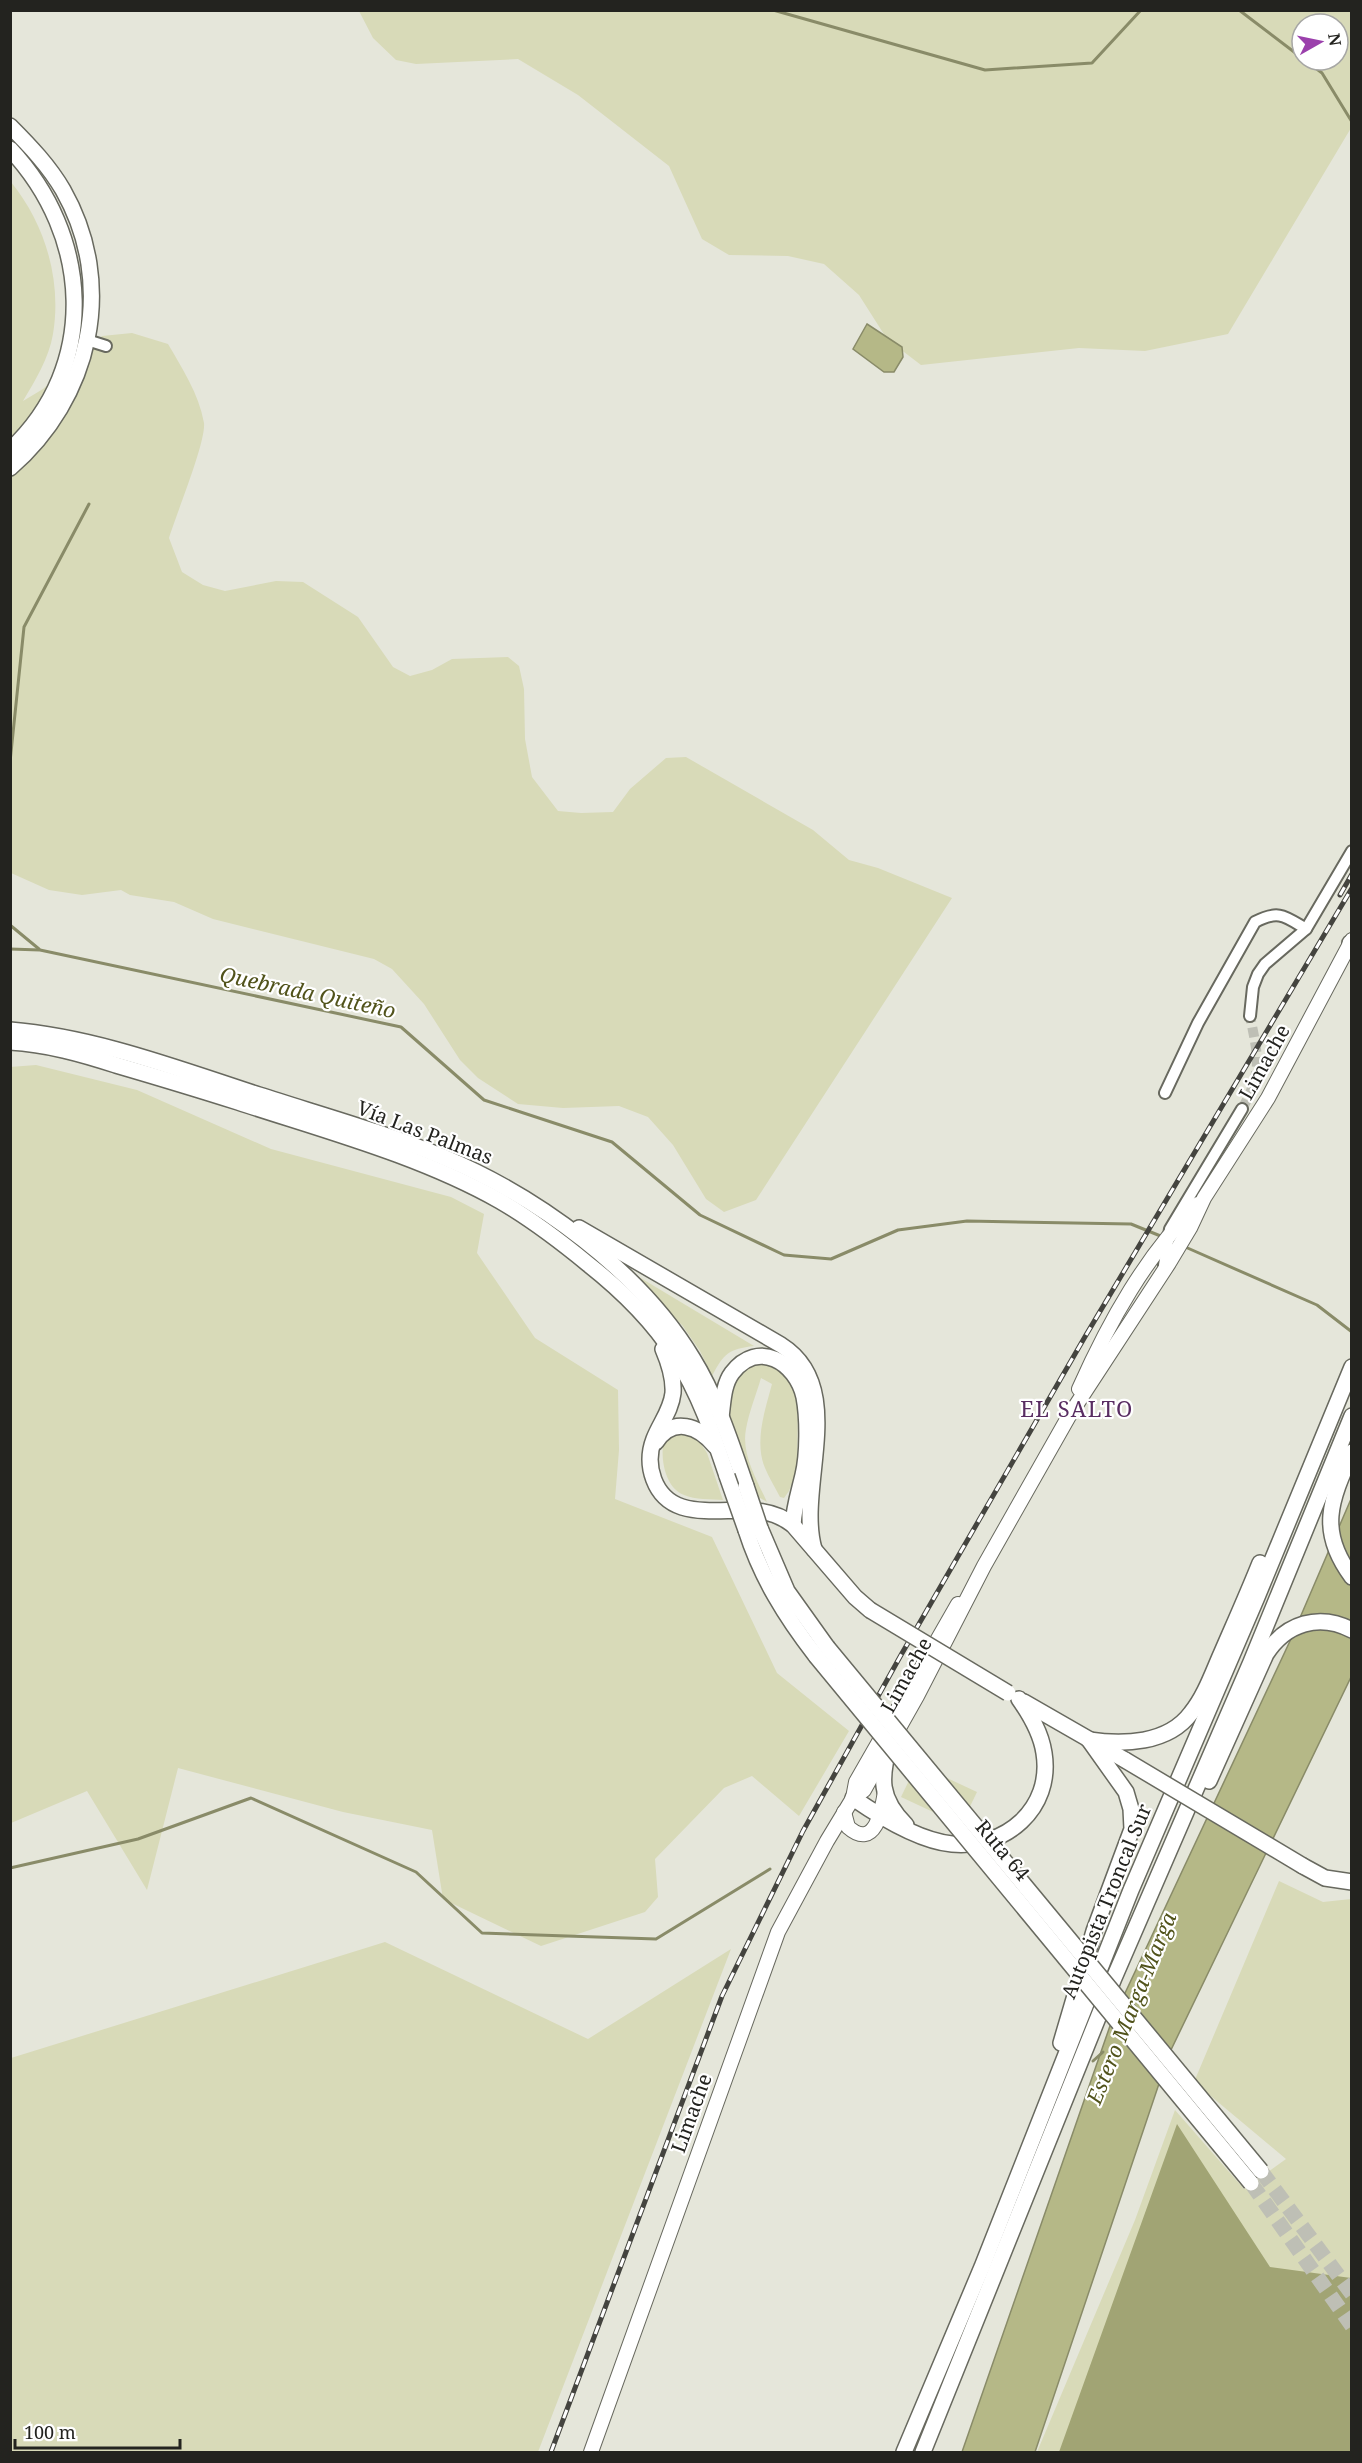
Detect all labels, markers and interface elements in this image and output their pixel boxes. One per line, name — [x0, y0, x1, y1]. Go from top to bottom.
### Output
north arrow — [1290, 12, 1350, 72]
text: N — [1323, 32, 1347, 48]
water label: Quebrada Quiteño — [218, 960, 398, 1024]
street label: Limache — [1232, 1019, 1296, 1105]
street label: Vía Las Palmas — [353, 1094, 497, 1170]
district label: EL SALTO — [1020, 1393, 1134, 1423]
street label: Limache — [874, 1632, 938, 1718]
street label: Autopista Troncal Sur — [1055, 1799, 1158, 2002]
street label: Ruta 64 — [970, 1814, 1036, 1886]
water label: Estero Marga-Marga — [1079, 1907, 1183, 2109]
street label: Limache — [664, 2070, 718, 2156]
scale bar — [15, 2412, 180, 2450]
text: 100 m — [24, 2420, 76, 2444]

